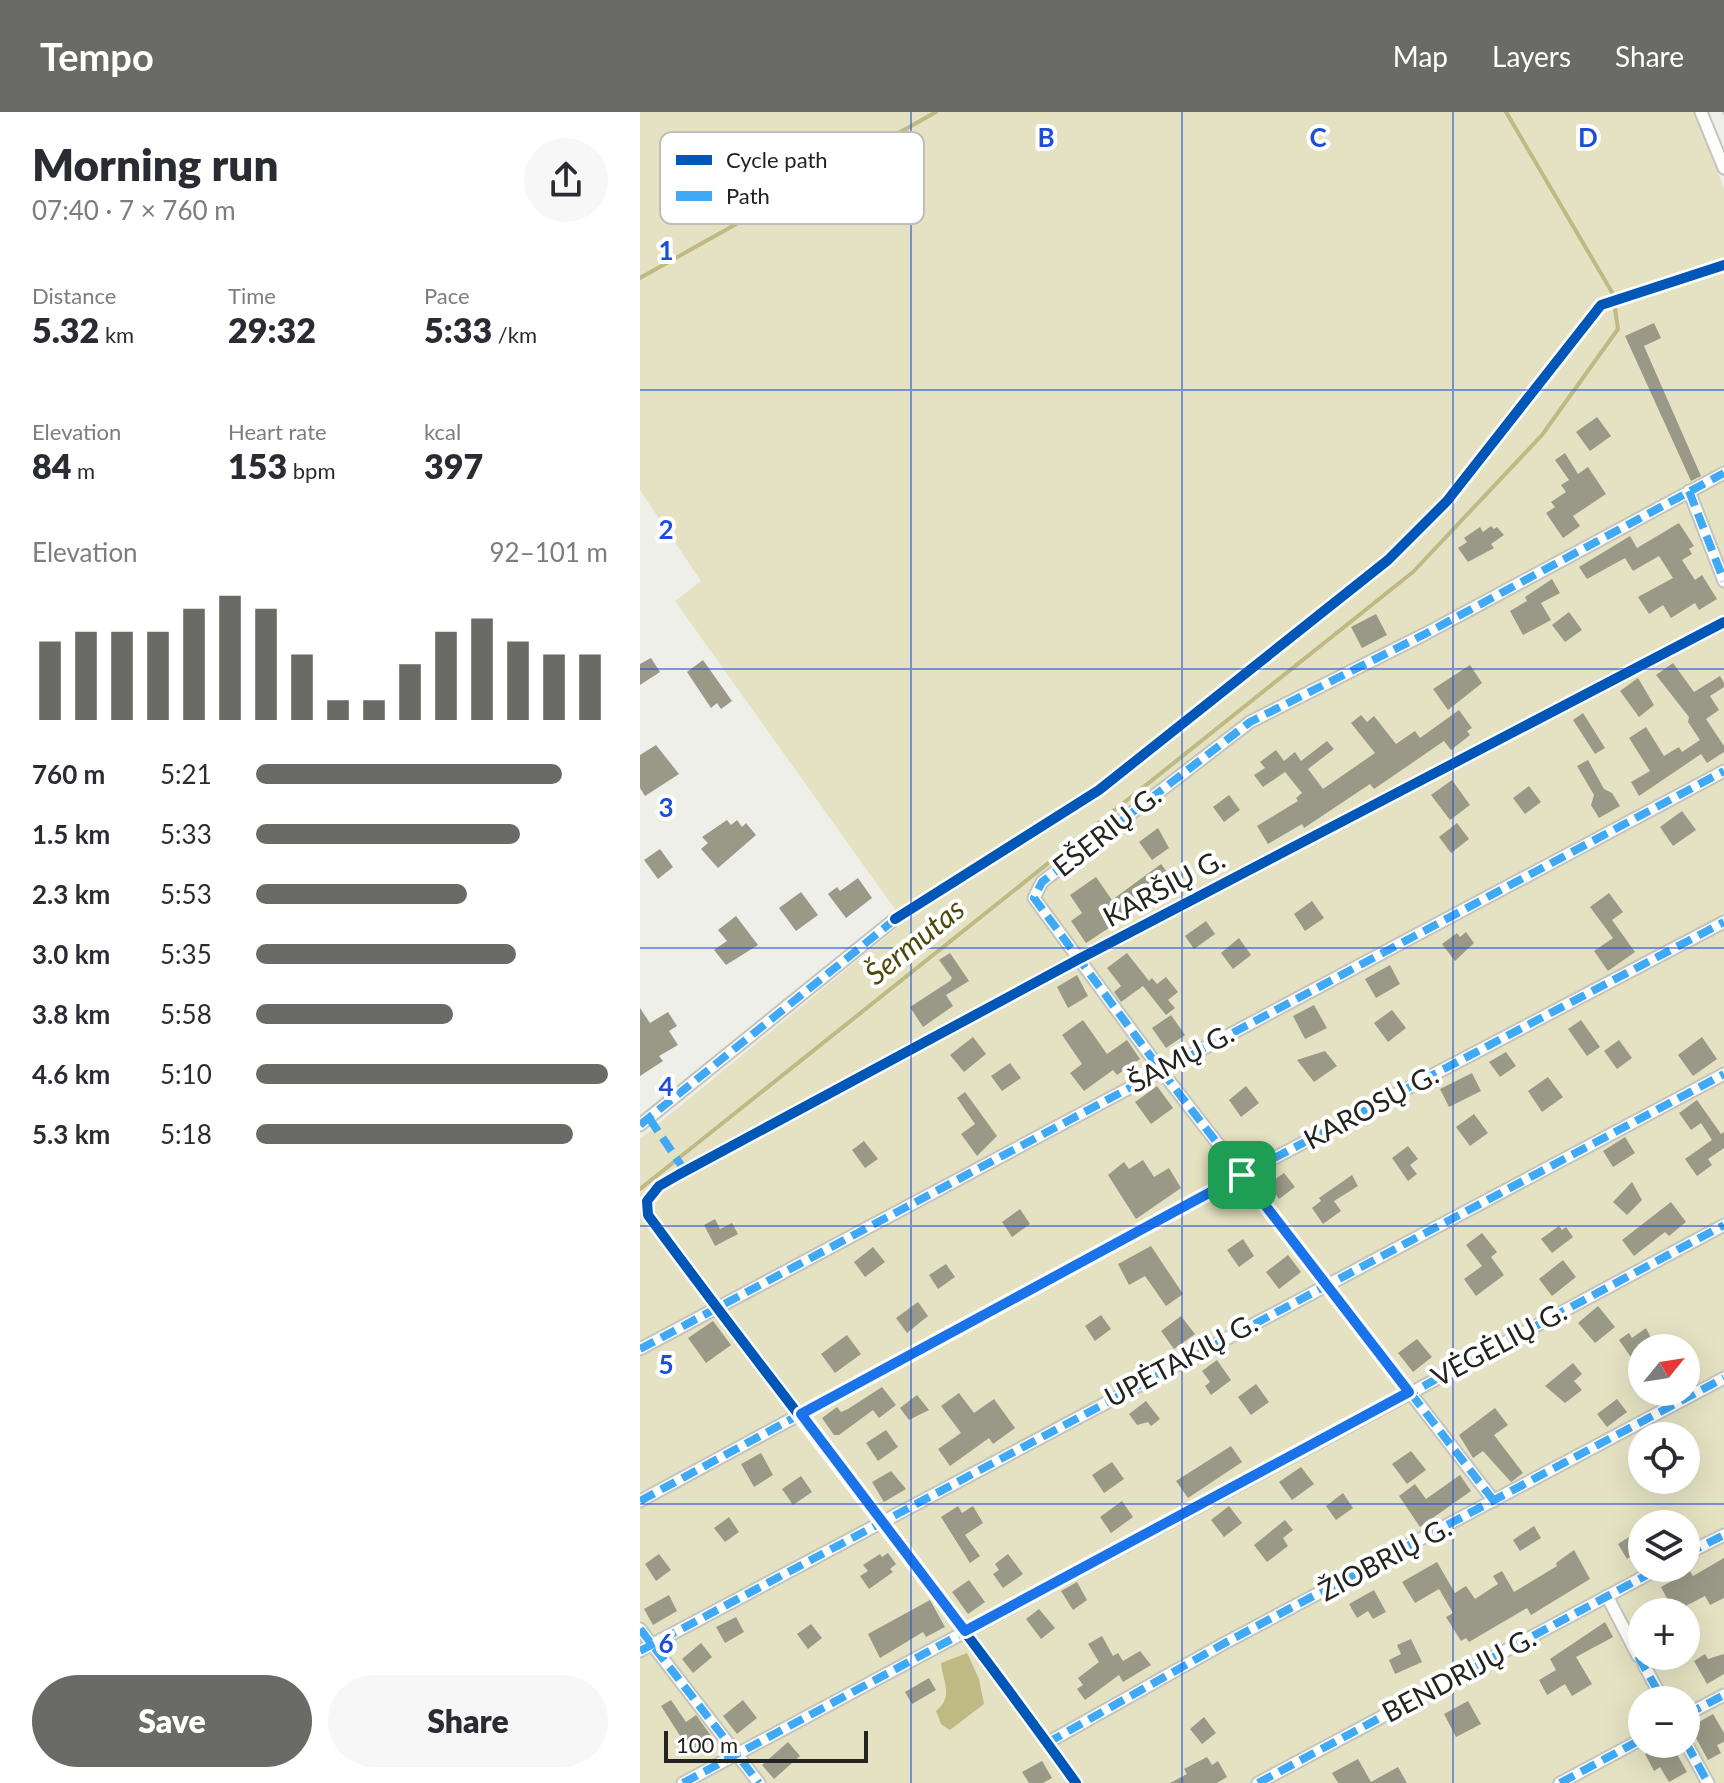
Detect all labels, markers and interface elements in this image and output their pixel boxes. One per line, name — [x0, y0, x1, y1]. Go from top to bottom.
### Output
text: Tempo — [40, 33, 154, 79]
text: Map — [1393, 39, 1448, 73]
text: Layers — [1492, 39, 1571, 73]
text: Share — [1615, 39, 1684, 73]
text: B — [1037, 121, 1055, 153]
text: C — [1309, 121, 1327, 153]
text: D — [1578, 121, 1598, 153]
legend — [660, 132, 924, 224]
text: Morning run — [32, 138, 279, 190]
button: share — [524, 138, 608, 222]
text: Cycle path — [726, 146, 828, 173]
text: Path — [726, 182, 770, 209]
text: 07:40 · 7 × 760 m — [32, 194, 236, 226]
text: 1 — [658, 234, 674, 266]
text: Distance — [32, 282, 116, 309]
text: Time — [228, 282, 276, 309]
text: Pace — [424, 282, 470, 309]
text: 5.32 — [32, 309, 99, 350]
text: 29:32 — [228, 309, 316, 350]
text: 5:33 — [424, 309, 492, 350]
text: km — [99, 321, 134, 348]
text: /km — [492, 321, 537, 348]
text: Elevation — [32, 418, 121, 445]
text: Heart rate — [228, 418, 327, 445]
text: kcal — [424, 418, 461, 445]
text: 84 — [32, 445, 71, 486]
text: 153 — [228, 445, 287, 486]
text: 397 — [424, 445, 483, 486]
text: m — [71, 457, 95, 484]
text: bpm — [287, 457, 336, 484]
text: 2 — [658, 513, 674, 545]
text: Elevation — [32, 536, 138, 568]
text: 92–101 m — [489, 536, 608, 568]
text: 760 m — [32, 758, 105, 790]
text: 5:21 — [160, 758, 212, 790]
street label: EŠERIŲ G. — [1046, 777, 1167, 883]
text: 3 — [658, 791, 674, 823]
text: 1.5 km — [32, 818, 110, 850]
text: 5:33 — [160, 818, 212, 850]
street label: KARŠIŲ G. — [1097, 841, 1230, 933]
text: 2.3 km — [32, 878, 110, 910]
text: 5:53 — [160, 878, 212, 910]
water label: Šermutas — [857, 890, 971, 991]
text: 3.0 km — [32, 938, 110, 970]
text: 5:35 — [160, 938, 212, 970]
text: 3.8 km — [32, 998, 110, 1030]
text: 5:58 — [160, 998, 212, 1030]
street label: ŠAMŲ G. — [1122, 1015, 1239, 1099]
street label: KAROSŲ G. — [1298, 1057, 1444, 1156]
text: 4.6 km — [32, 1058, 110, 1090]
text: 5:10 — [160, 1058, 212, 1090]
text: 4 — [658, 1070, 674, 1102]
text: 5.3 km — [32, 1118, 110, 1150]
text: 5:18 — [160, 1118, 212, 1150]
pin — [1208, 1141, 1276, 1209]
icon: arrive — [1220, 1153, 1264, 1197]
street label: VĖGĖLIŲ G. — [1425, 1293, 1572, 1393]
street label: UPĖTAKIŲ G. — [1098, 1305, 1263, 1414]
north arrow — [1628, 1334, 1700, 1406]
map controls — [1628, 1334, 1700, 1758]
text: 5 — [658, 1348, 674, 1380]
button: locate — [1628, 1422, 1700, 1494]
street label: ŽIOBRIŲ G. — [1312, 1509, 1457, 1607]
button: layers — [1628, 1510, 1700, 1582]
button: + — [1628, 1598, 1700, 1670]
street label: BENDRIJŲ G. — [1376, 1619, 1541, 1729]
text: 6 — [658, 1627, 674, 1659]
button: Save — [32, 1675, 312, 1767]
button: Share — [328, 1675, 608, 1767]
button: − — [1628, 1686, 1700, 1758]
scale bar — [664, 1727, 868, 1763]
text: 100 m — [676, 1731, 738, 1758]

